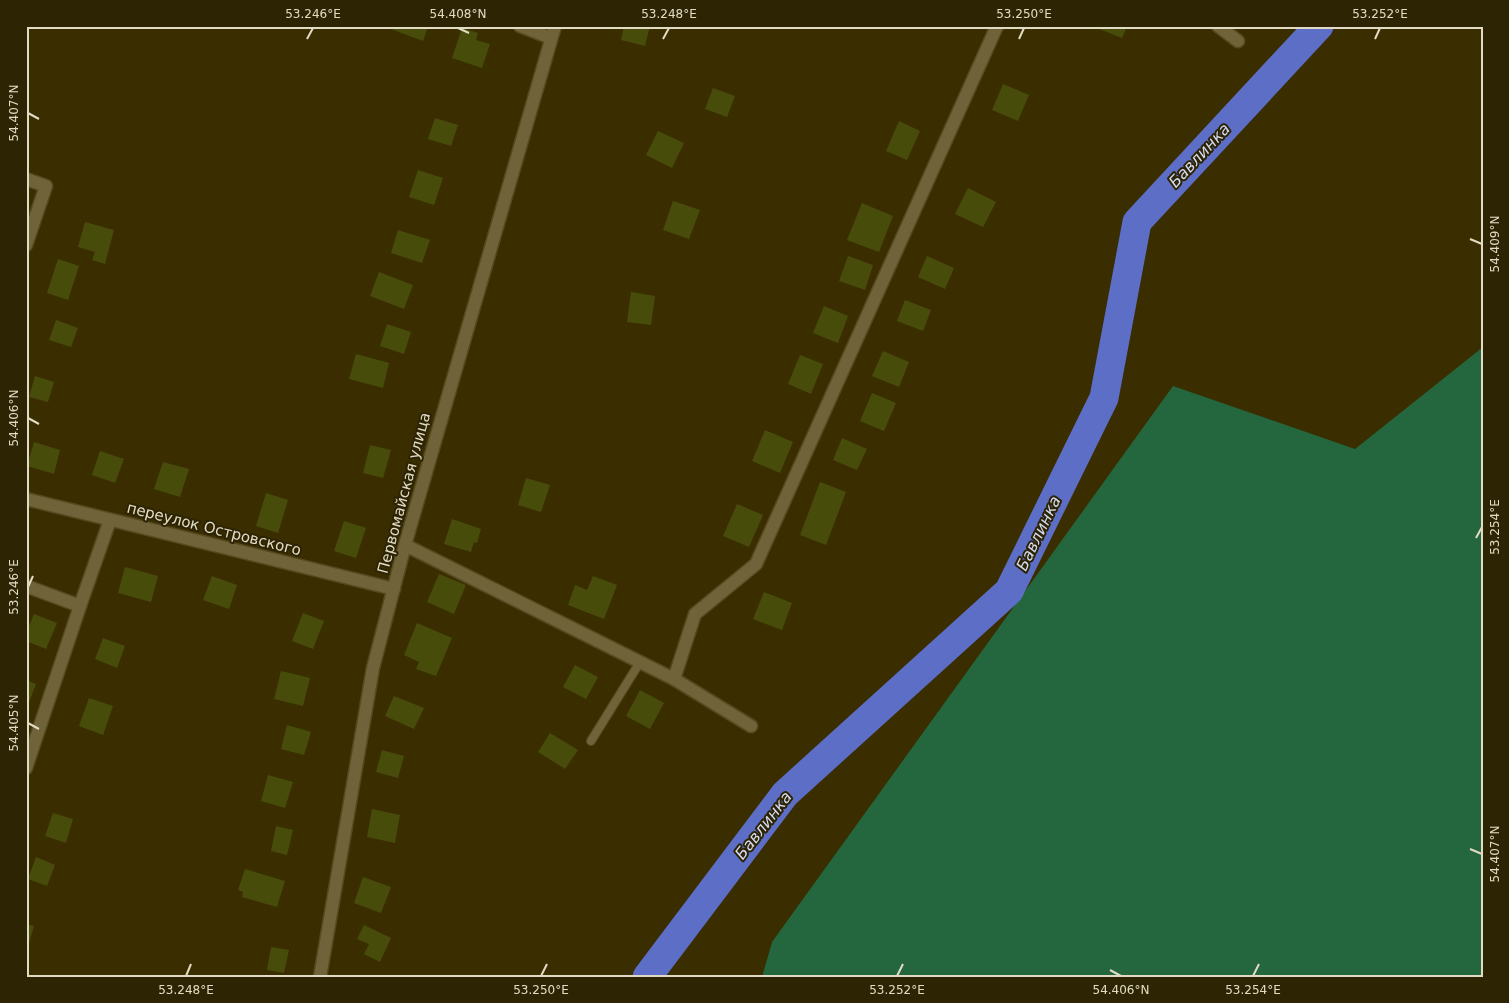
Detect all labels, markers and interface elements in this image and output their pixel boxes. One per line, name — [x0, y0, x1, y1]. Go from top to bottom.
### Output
text: 53.246°E — [285, 7, 341, 21]
text: 54.408°N — [430, 7, 486, 21]
text: 53.248°E — [641, 7, 697, 21]
text: 53.250°E — [996, 7, 1052, 21]
text: 53.252°E — [1352, 7, 1408, 21]
text: 54.407°N — [7, 85, 21, 141]
water label: Бавлинка — [1165, 119, 1234, 191]
text: 54.409°N — [1488, 216, 1502, 272]
text: 54.406°N — [7, 390, 21, 446]
street label: Первомайская улица — [374, 410, 434, 576]
water label: Бавлинка — [1012, 493, 1065, 574]
street label: переулок Островского — [125, 499, 303, 559]
text: 53.254°E — [1488, 499, 1502, 555]
text: 53.246°E — [7, 559, 21, 615]
text: 54.405°N — [7, 695, 21, 751]
water label: Бавлинка — [731, 788, 796, 863]
text: 54.407°N — [1488, 826, 1502, 882]
text: 53.248°E — [158, 983, 214, 997]
text: 53.250°E — [513, 983, 569, 997]
text: 53.252°E — [869, 983, 925, 997]
text: 54.406°N — [1093, 983, 1149, 997]
text: 53.254°E — [1225, 983, 1281, 997]

